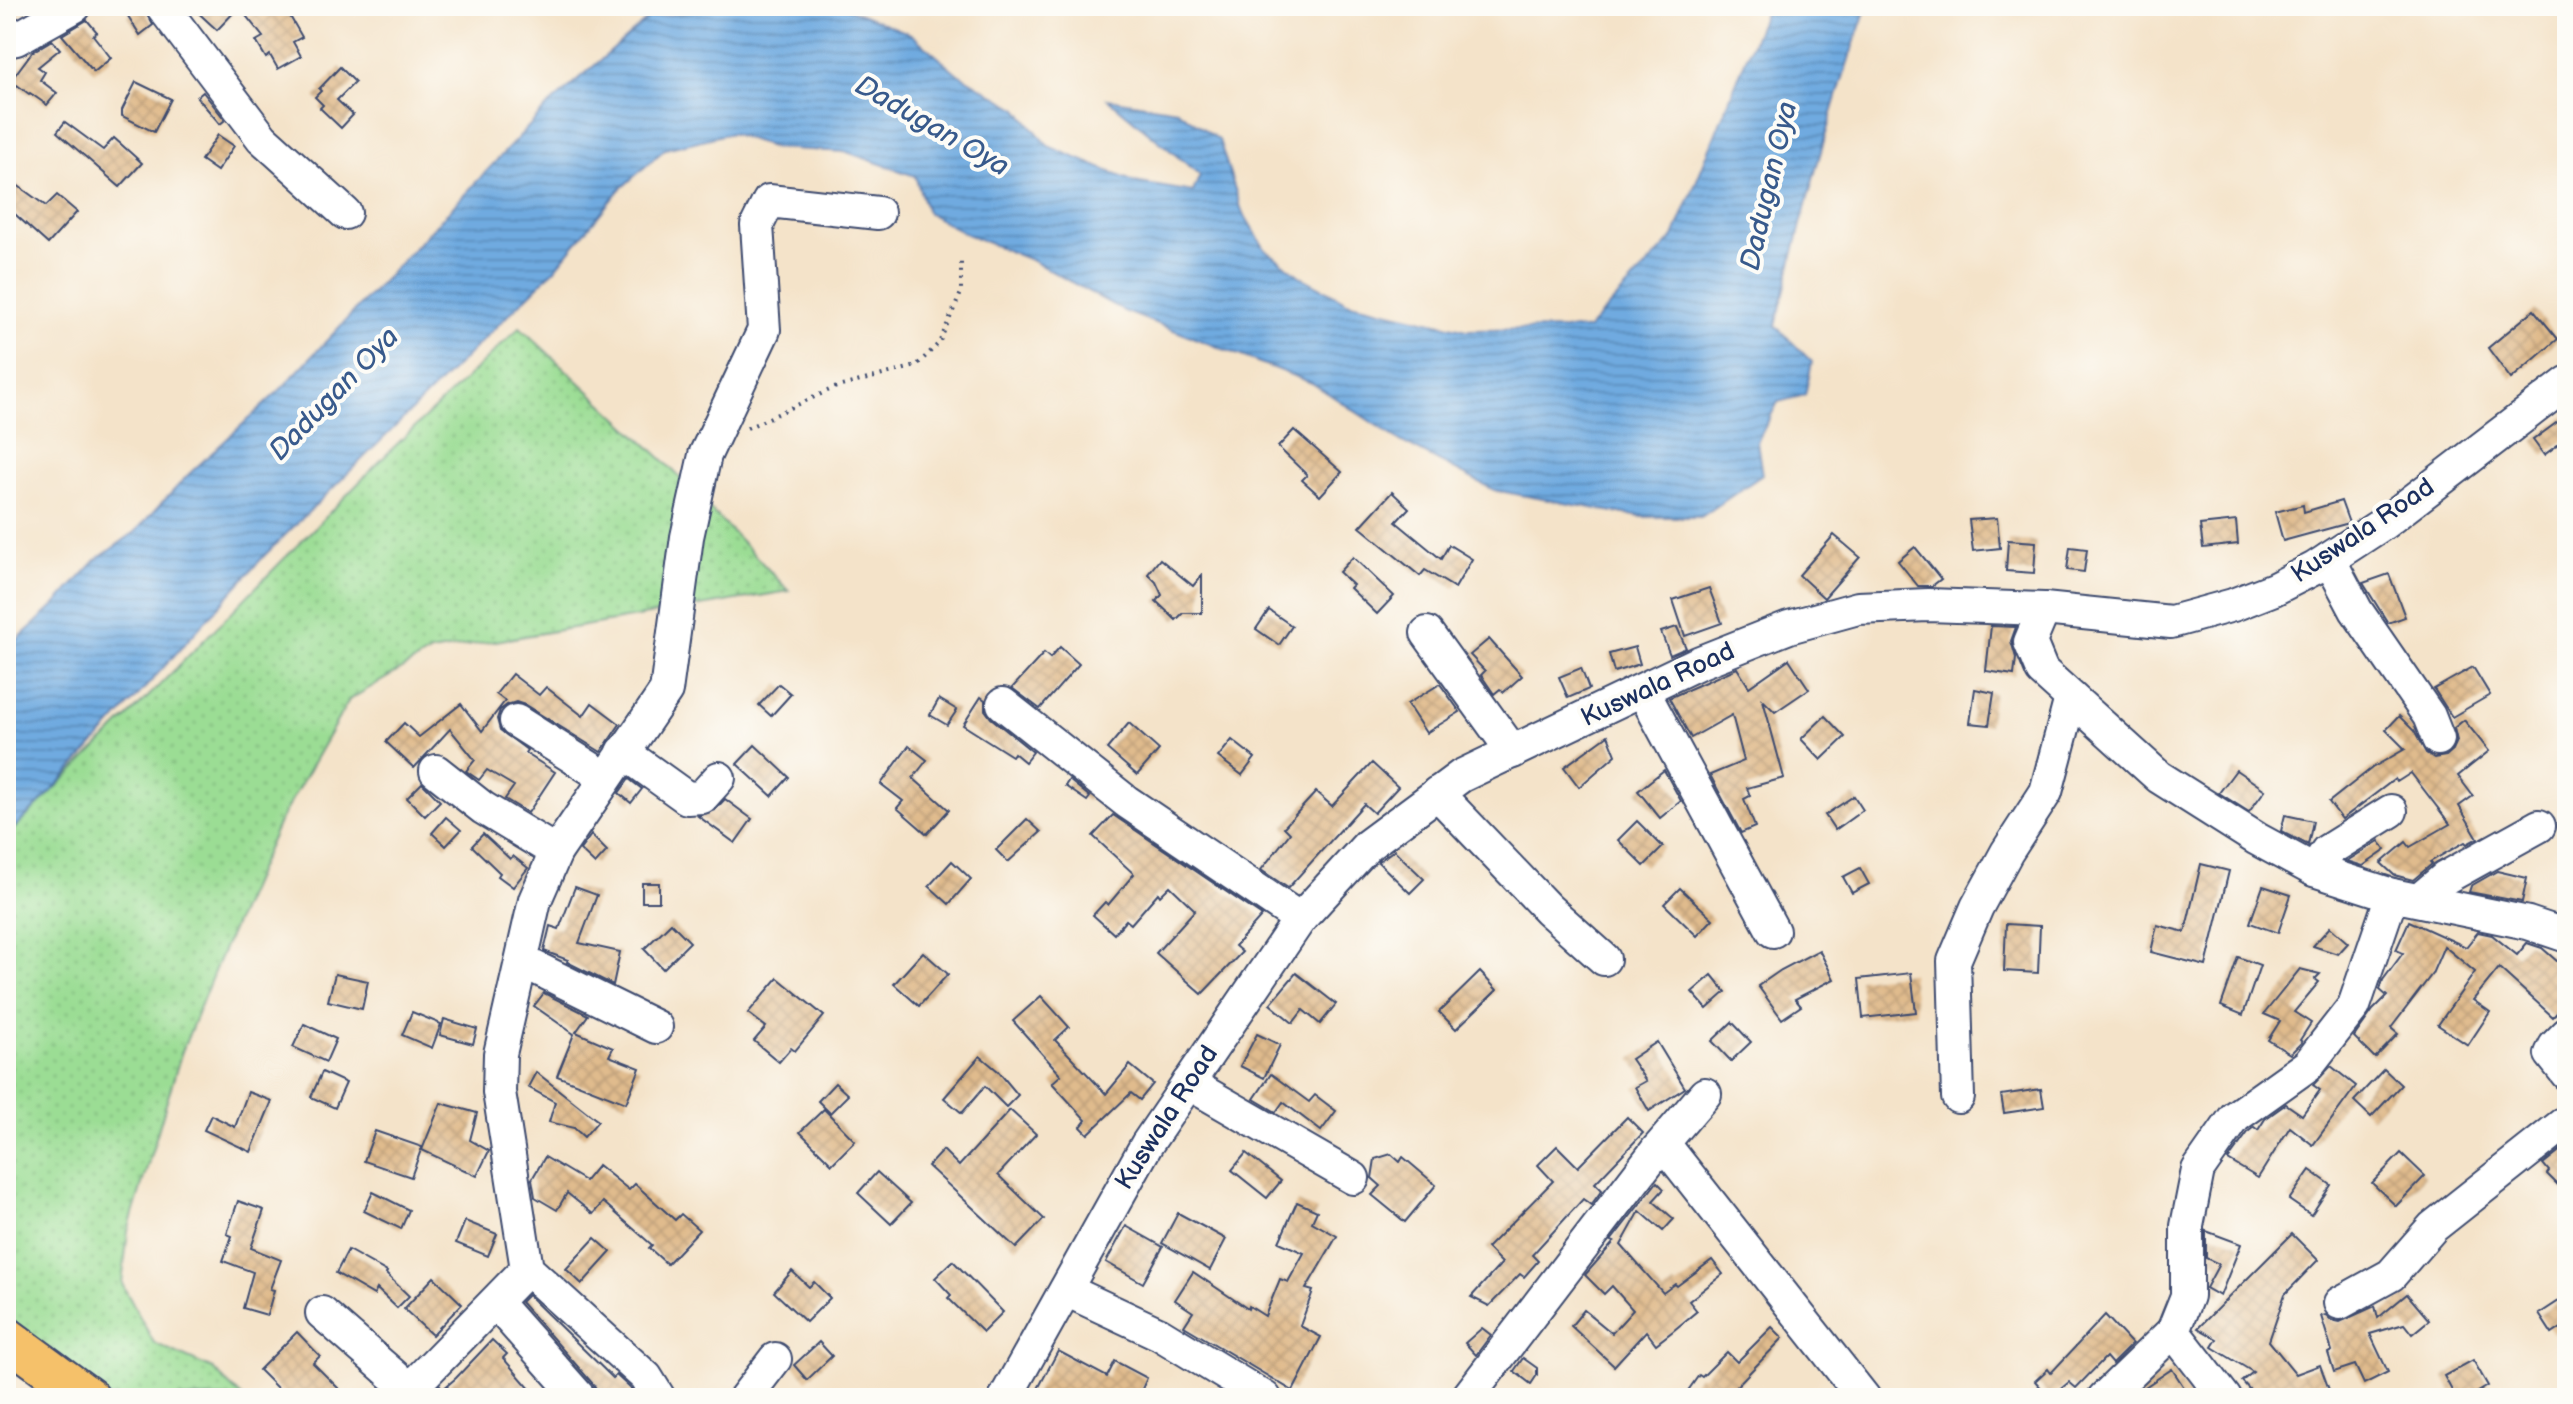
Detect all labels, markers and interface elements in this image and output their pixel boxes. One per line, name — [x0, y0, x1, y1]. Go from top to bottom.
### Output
water label: Dadugan Oya — [849, 69, 1015, 183]
water label: Dadugan Oya — [1734, 98, 1804, 274]
water label: Dadugan Oya — [262, 321, 406, 467]
street label: Kuswala Road — [2286, 472, 2440, 590]
street label: Kuswala Road — [1576, 636, 1740, 734]
street label: Kuswala Road — [1109, 1040, 1225, 1196]

